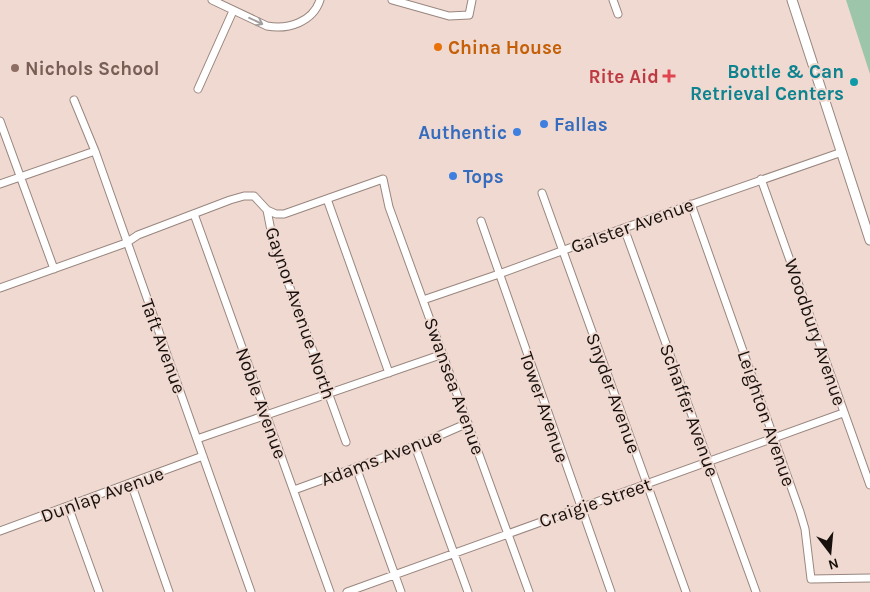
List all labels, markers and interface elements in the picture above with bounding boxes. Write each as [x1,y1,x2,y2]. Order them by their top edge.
one-way arrow [248,17,263,26]
place label: China House [448,37,562,59]
marker: China House [432,41,444,53]
place label: Nichols School [25,58,159,80]
place label: Bottle & Can Retrieval Centers [690,61,844,105]
marker: Nichols School [9,62,21,74]
place label: Rite Aid [588,66,659,88]
marker: Rite Aid [663,70,675,82]
marker: Bottle & Can Retrieval Centers [848,76,860,88]
place label: Fallas [554,114,608,136]
marker: Fallas [538,118,550,130]
place label: Authentic [418,122,507,144]
marker: Authentic [511,126,523,138]
place label: Tops [463,166,504,188]
marker: Tops [447,170,459,182]
street label: Galster Avenue [568,194,697,258]
street label: Gaynor Avenue North [260,224,340,402]
street label: Woodbury Avenue [780,256,851,409]
street label: Taft Avenue [136,296,190,397]
street label: Swansea Avenue [419,315,489,458]
street label: Snyder Avenue [581,330,645,457]
street label: Schaffer Avenue [655,341,723,480]
street label: Noble Avenue [231,345,291,462]
street label: Leighton Avenue [732,347,800,489]
street label: Tower Avenue [515,349,573,466]
street label: Adams Avenue [318,425,445,491]
street label: Dunlap Avenue [38,462,167,527]
street label: Craigie Street [536,473,654,532]
north arrow [805,527,855,577]
text: N [826,554,841,574]

